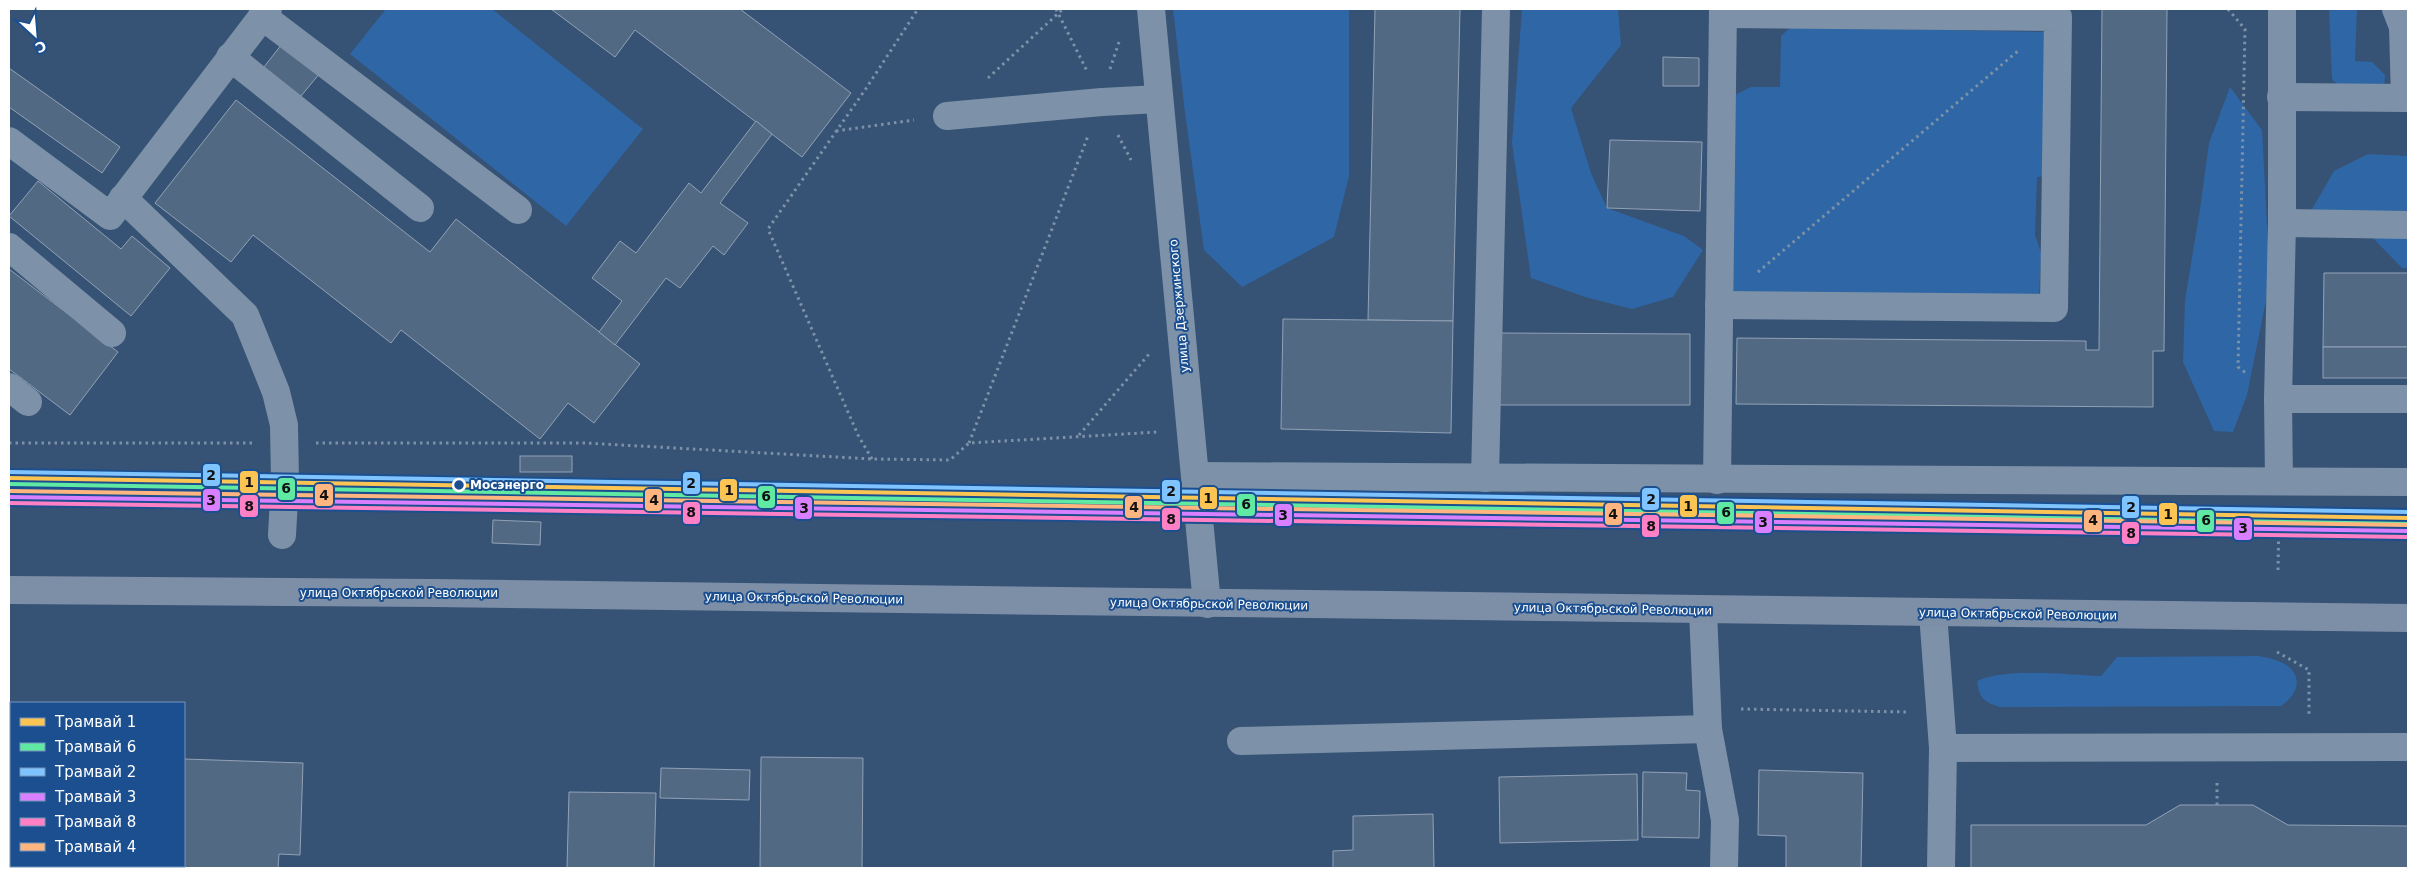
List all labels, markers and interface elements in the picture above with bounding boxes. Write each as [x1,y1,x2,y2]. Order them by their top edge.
north arrow [10,10,60,60]
text: С [33,37,49,56]
street label: улица Дзержинского [1166,239,1192,373]
line badge: 2 [202,463,221,487]
text: 2 [206,467,216,483]
line badge: 1 [239,470,259,494]
line badge: 2 [682,471,701,495]
text: 1 [244,474,254,490]
text: 2 [686,475,696,491]
line badge: 6 [277,477,296,501]
marker: Мосэнерго [452,478,466,492]
place label: Мосэнерго [470,478,544,492]
line badge: 1 [719,478,738,502]
line badge: 2 [1161,479,1181,503]
text: 6 [281,480,291,496]
text: 1 [724,482,734,498]
line badge: 4 [314,483,334,507]
text: 2 [1166,483,1176,499]
line badge: 6 [757,485,776,509]
line badge: 1 [1199,486,1218,510]
text: 4 [319,487,329,503]
line badge: 2 [1641,487,1660,511]
line badge: 3 [202,488,221,512]
line badge: 4 [644,488,663,512]
text: 6 [761,488,771,504]
text: 1 [1203,490,1213,506]
text: 2 [1646,491,1656,507]
text: 3 [206,492,216,508]
text: 4 [649,492,659,508]
line badge: 6 [1236,493,1256,517]
line badge: 8 [239,494,259,518]
line badge: 1 [1679,494,1698,518]
line badge: 4 [1124,495,1143,519]
line badge: 2 [2121,495,2140,519]
line badge: 3 [794,496,813,520]
text: 6 [1241,496,1251,512]
text: 8 [244,498,254,514]
text: 1 [1683,498,1693,514]
text: 4 [1129,499,1139,515]
text: 2 [2126,499,2136,515]
text: 3 [799,500,809,516]
line badge: 8 [682,501,701,525]
line badge: 6 [1716,501,1735,525]
line badge: 4 [1604,502,1623,526]
line badge: 1 [2158,502,2178,526]
line badge: 3 [1274,503,1293,527]
text: 8 [686,504,696,520]
text: 6 [1721,504,1731,520]
text: 4 [1608,506,1618,522]
text: 1 [2163,506,2173,522]
line badge: 8 [1161,507,1181,531]
text: 3 [1278,507,1288,523]
line badge: 4 [2083,509,2103,533]
line badge: 6 [2196,509,2215,533]
line badge: 3 [1754,510,1773,534]
text: 8 [1166,511,1176,527]
text: 4 [2088,512,2098,528]
text: 6 [2201,512,2211,528]
line badge: 8 [1641,514,1660,538]
text: 3 [1758,514,1768,530]
line badge: 3 [2233,517,2253,541]
text: 8 [1646,518,1656,534]
text: 3 [2238,520,2248,536]
line badge: 8 [2121,521,2140,545]
text: 8 [2126,525,2136,541]
street label: улица Октябрьской Революции [300,586,498,600]
street label: улица Октябрьской Революции [705,589,903,607]
street label: улица Октябрьской Революции [1110,595,1308,613]
street label: улица Октябрьской Революции [1514,600,1712,618]
street label: улица Октябрьской Революции [1919,605,2117,623]
legend [10,702,185,867]
text: Трамвай 1 [54,713,136,731]
text: Трамвай 6 [54,738,136,756]
text: Трамвай 2 [54,763,136,781]
text: Трамвай 3 [54,788,136,806]
text: Трамвай 8 [54,813,136,831]
text: Трамвай 4 [54,838,136,856]

